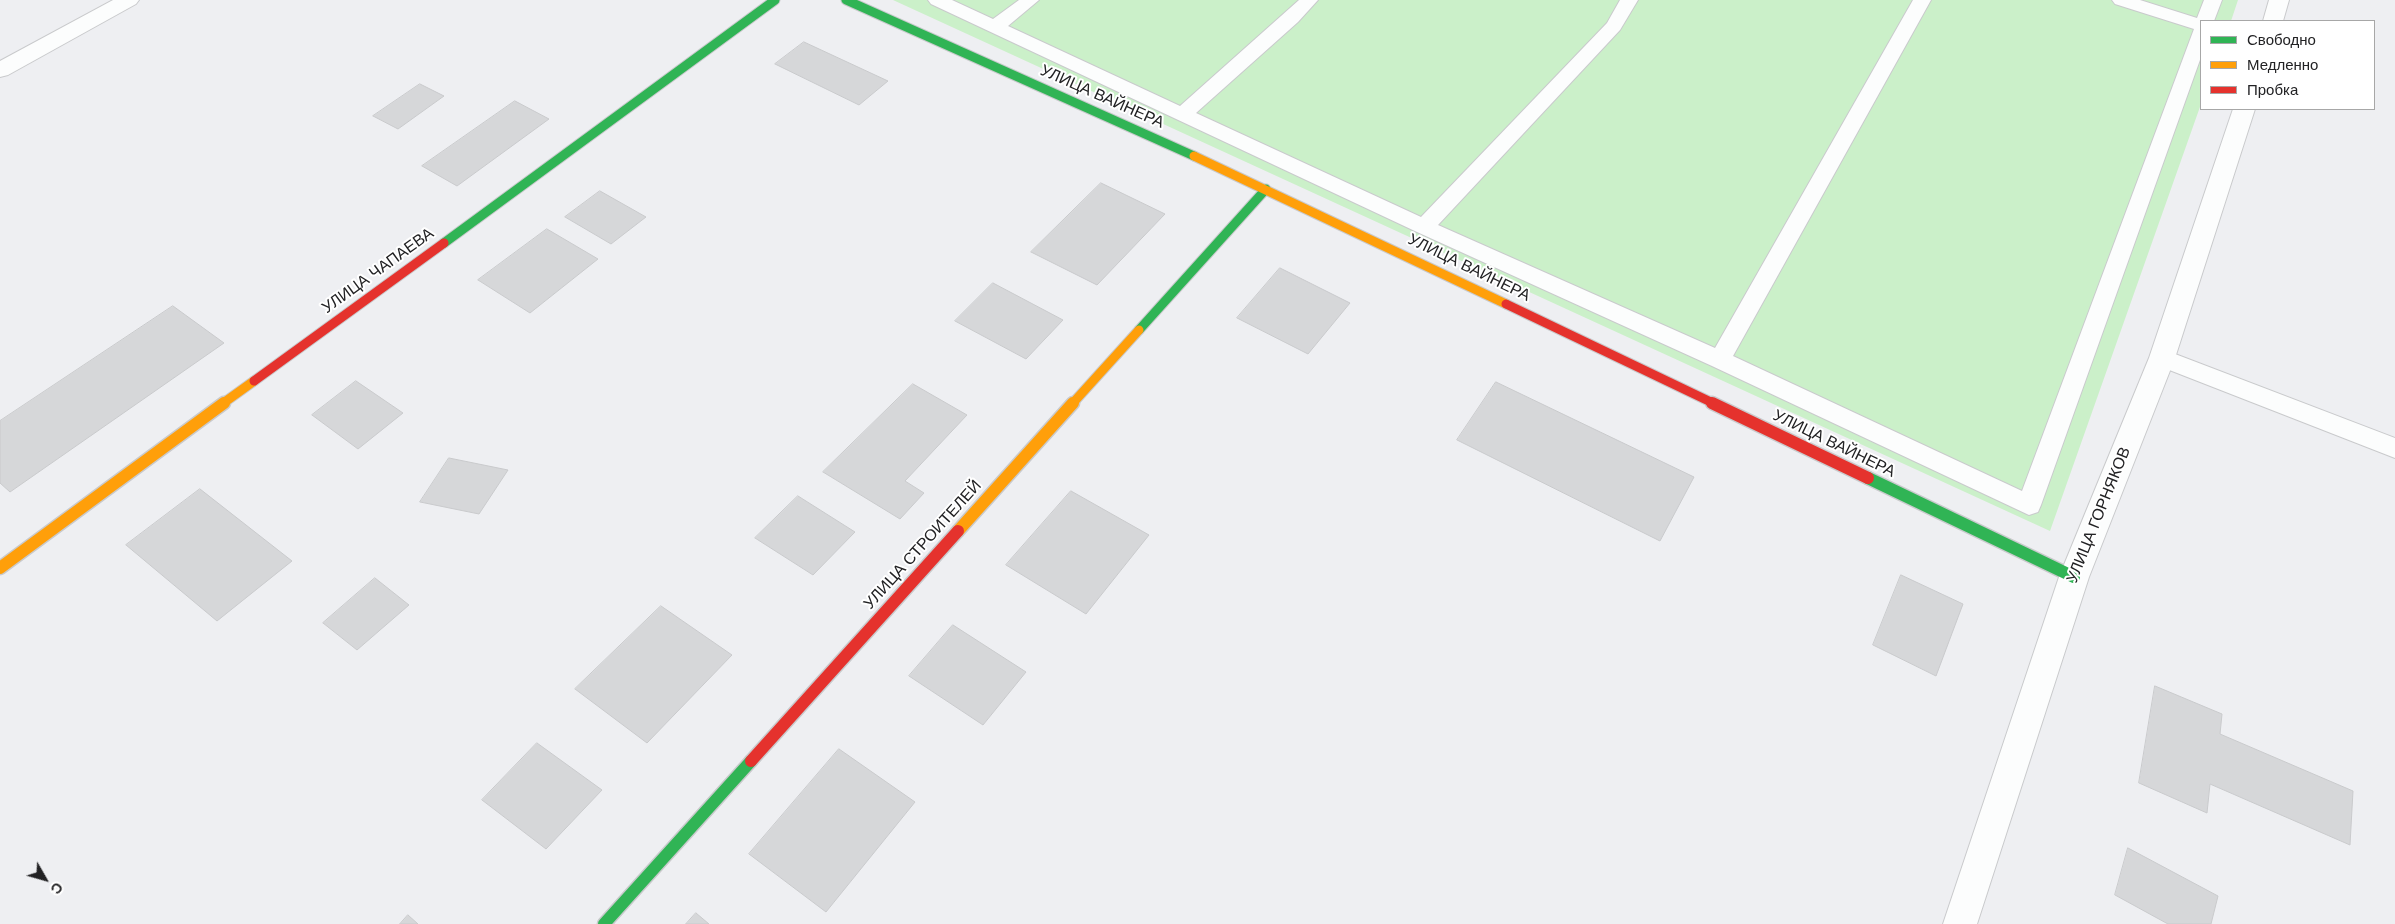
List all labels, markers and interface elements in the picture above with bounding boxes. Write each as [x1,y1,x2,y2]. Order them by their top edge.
legend [2200,20,2375,110]
text: Свободно [2247,31,2316,48]
text: Медленно [2247,56,2318,73]
street label: УЛИЦА ВАЙНЕРА [1037,61,1167,133]
text: Пробка [2247,81,2298,98]
street label: УЛИЦА ЧАПАЕВА [318,224,438,318]
street label: УЛИЦА ВАЙНЕРА [1405,230,1533,306]
street label: УЛИЦА ВАЙНЕРА [1770,406,1898,482]
street label: УЛИЦА ГОРНЯКОВ [2063,444,2135,586]
street label: УЛИЦА СТРОИТЕЛЕЙ [860,477,986,613]
north arrow [20,854,70,904]
text: С [47,879,66,897]

